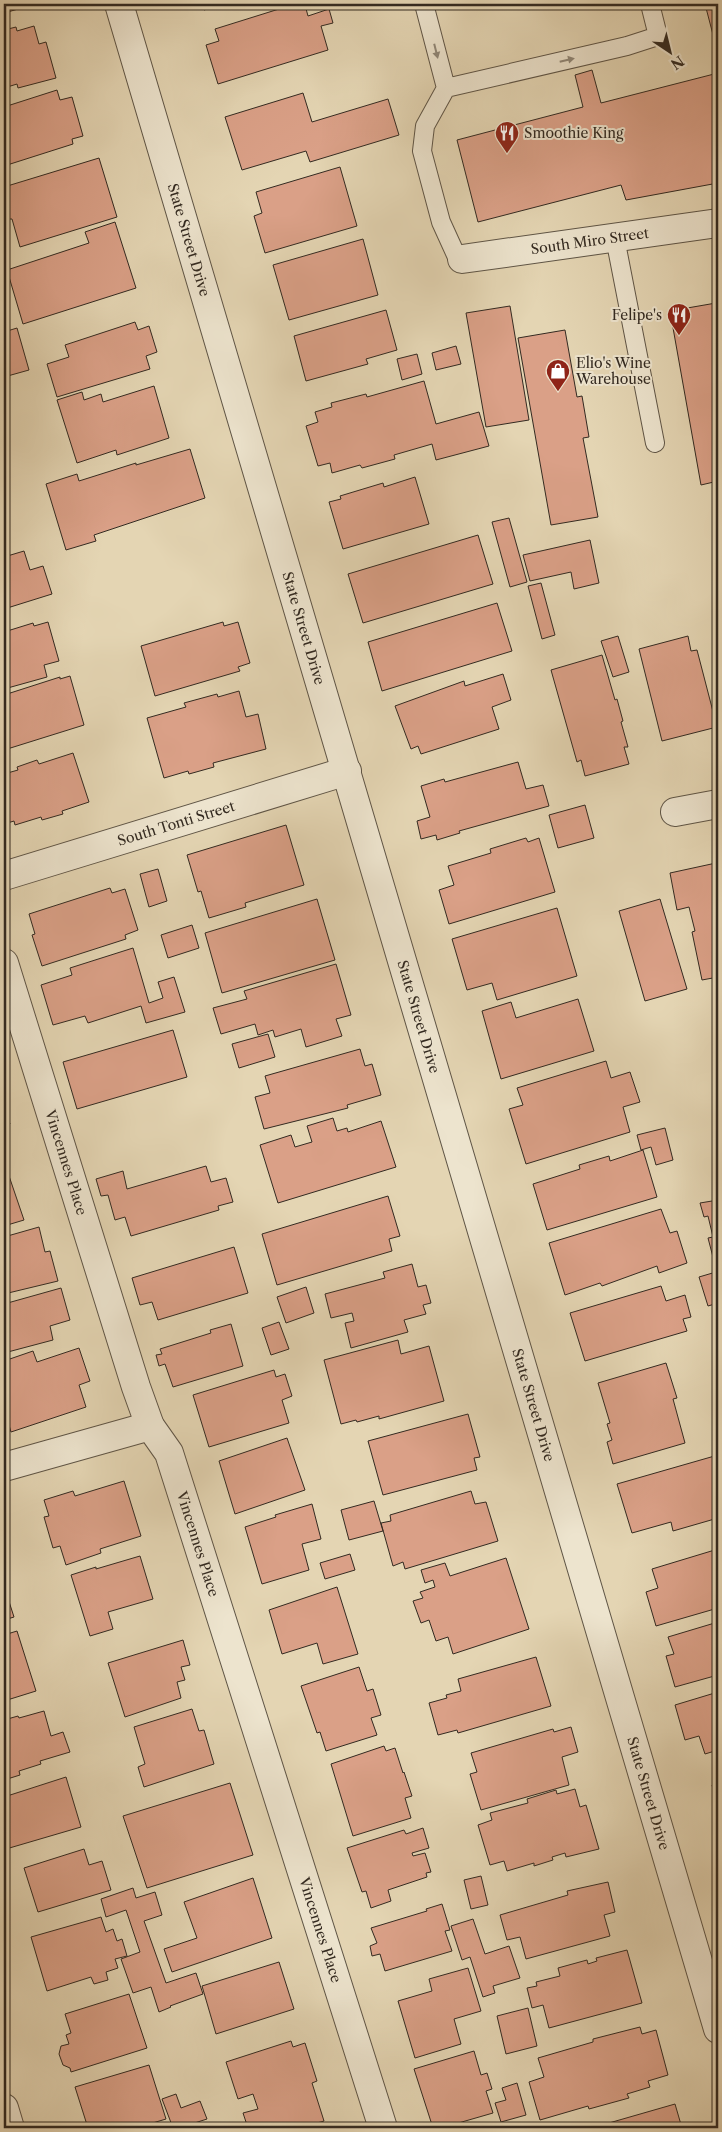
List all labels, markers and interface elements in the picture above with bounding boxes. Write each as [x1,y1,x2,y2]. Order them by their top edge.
north arrow [644,28,694,78]
one-way arrow [432,44,440,59]
text: N [667,52,688,74]
one-way arrow [560,56,575,64]
restaurant icon: Smoothie King [494,120,520,154]
place label: Smoothie King [524,124,624,142]
street label: State Street Drive [164,181,214,299]
street label: South Miro Street [529,224,650,258]
restaurant icon: Felipe's [666,302,692,336]
place label: Felipe's [612,306,662,324]
place label: Elio's Wine Warehouse [575,354,651,388]
shop icon: Elio's Wine Warehouse [545,358,571,392]
street label: State Street Drive [278,570,329,687]
street label: South Tonti Street [115,797,237,850]
street label: State Street Drive [393,958,444,1075]
street label: Vincennes Place [41,1107,91,1218]
street label: State Street Drive [508,1346,559,1464]
street label: Vincennes Place [172,1488,223,1599]
street label: State Street Drive [623,1735,674,1852]
street label: Vincennes Place [295,1874,345,1985]

